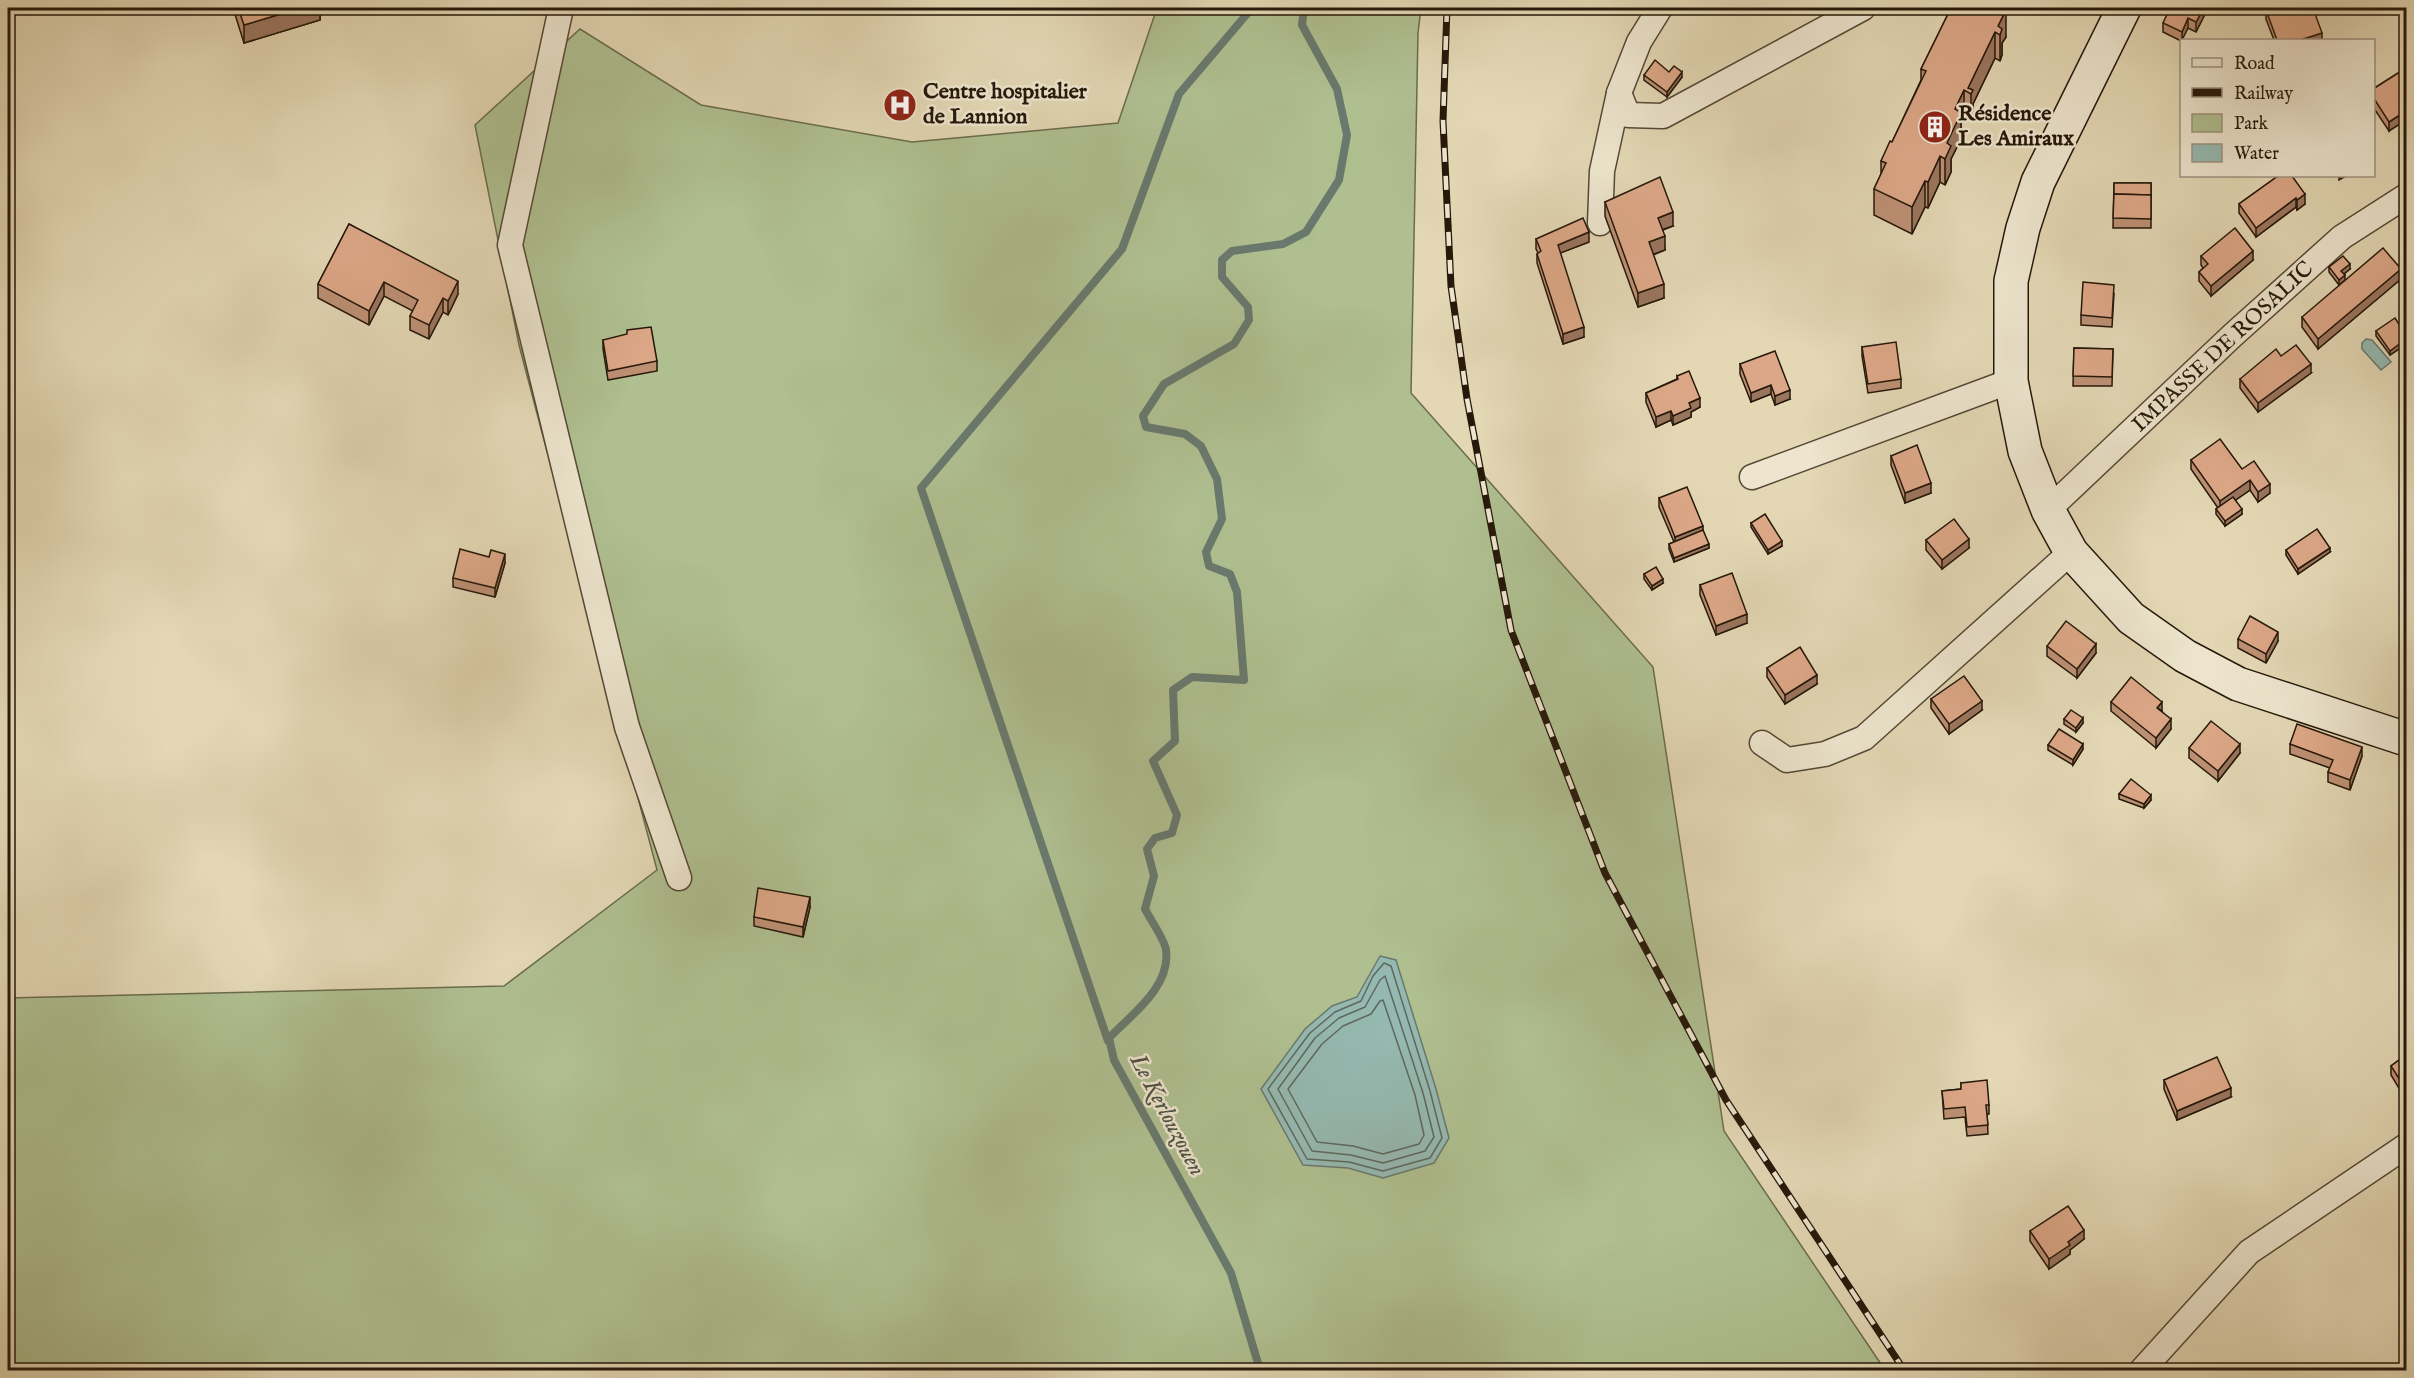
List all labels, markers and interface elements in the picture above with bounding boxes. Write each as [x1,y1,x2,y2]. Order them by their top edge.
legend [2180,39,2375,177]
text: Road [2234,53,2275,76]
place label: Centre hospitalier de Lannion [923,78,1088,131]
text: Railway [2234,83,2293,106]
hospital icon: Centre hospitalier de Lannion [882,87,918,123]
place label: Résidence Les Amiraux [1958,100,2074,153]
building icon: Résidence Les Amiraux [1917,109,1953,145]
text: Park [2234,113,2269,136]
text: Water [2234,143,2279,166]
street label: IMPASSE DE ROSALIC [2126,255,2320,439]
water label: Le Kerlouzouen [1121,1048,1212,1181]

